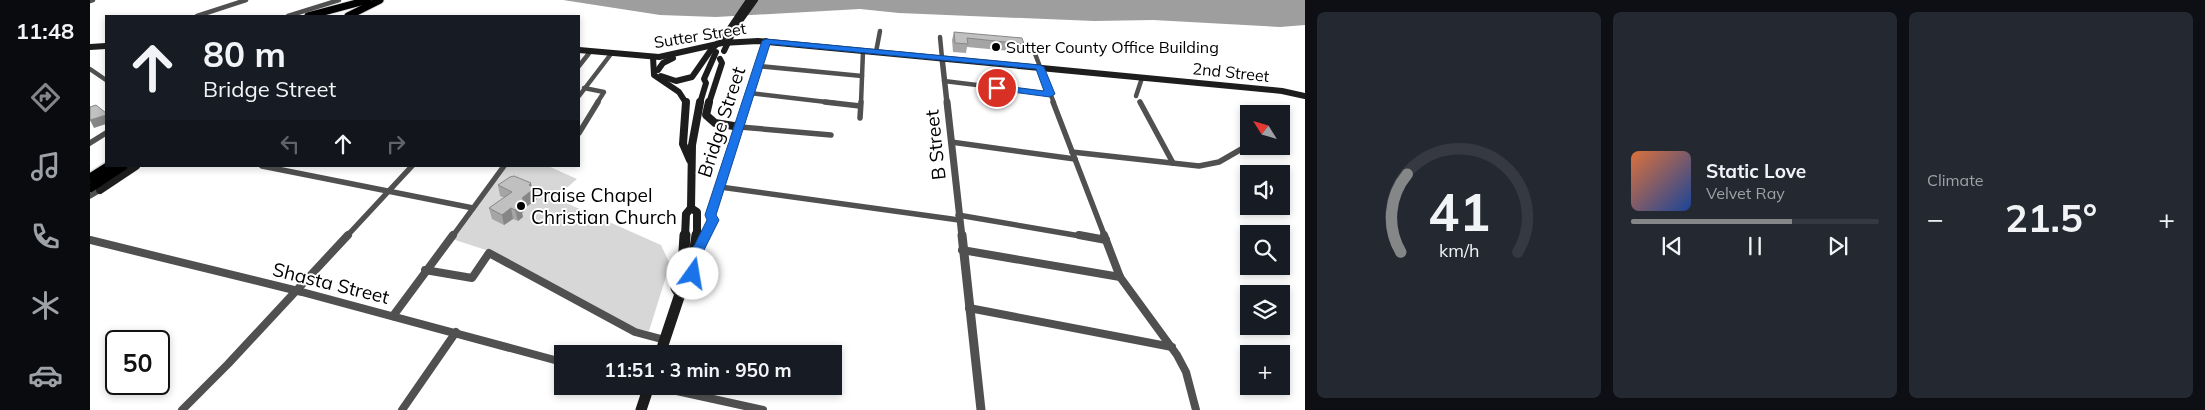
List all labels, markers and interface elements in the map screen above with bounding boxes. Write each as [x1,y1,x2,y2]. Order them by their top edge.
text: 11:48 [16,17,74,45]
street label: Sutter Street [652,18,748,52]
text: 80 m [203,32,286,76]
icon: ahead [120,35,185,100]
place label: Sutter County Office Building [1006,37,1219,57]
marker: Sutter County Office Building [990,41,1002,53]
street label: 2nd Street [1192,58,1271,86]
street label: Bridge Street [692,63,750,180]
pin [976,67,1018,109]
icon: arrive [983,74,1011,102]
text: Bridge Street [203,75,336,103]
icon: directions [28,80,63,115]
north arrow [1240,105,1290,155]
map controls [1240,105,1290,395]
street label: B Street [919,108,951,181]
icon: left [276,130,304,158]
icon: ahead [329,130,357,158]
icon: right [382,130,410,158]
icon: music [28,149,63,184]
text: Static Love [1706,159,1806,183]
button: sound [1240,165,1290,215]
text: Climate [1927,170,1983,190]
text: 41 [1428,179,1490,244]
place label: Praise Chapel Christian Church [531,183,677,229]
text: Velvet Ray [1706,183,1785,203]
text: 21.5° [2005,194,2097,242]
marker: Praise Chapel Christian Church [515,200,527,212]
text: − [1927,201,1944,236]
text: + [2158,201,2175,236]
icon: phone [28,219,63,254]
button: search [1240,225,1290,275]
icon: previous [1658,232,1686,260]
icon: pause [1741,232,1769,260]
icon: next [1824,232,1852,260]
text: km/h [1439,239,1479,261]
position arrow [666,247,718,299]
street label: Shasta Street [270,257,392,309]
button: layers [1240,285,1290,335]
icon: climate [28,288,63,323]
speed limit sign: 50 [105,330,170,395]
button: + [1240,345,1290,395]
icon: car [28,358,63,393]
text: 11:51 · 3 min · 950 m [604,358,792,382]

